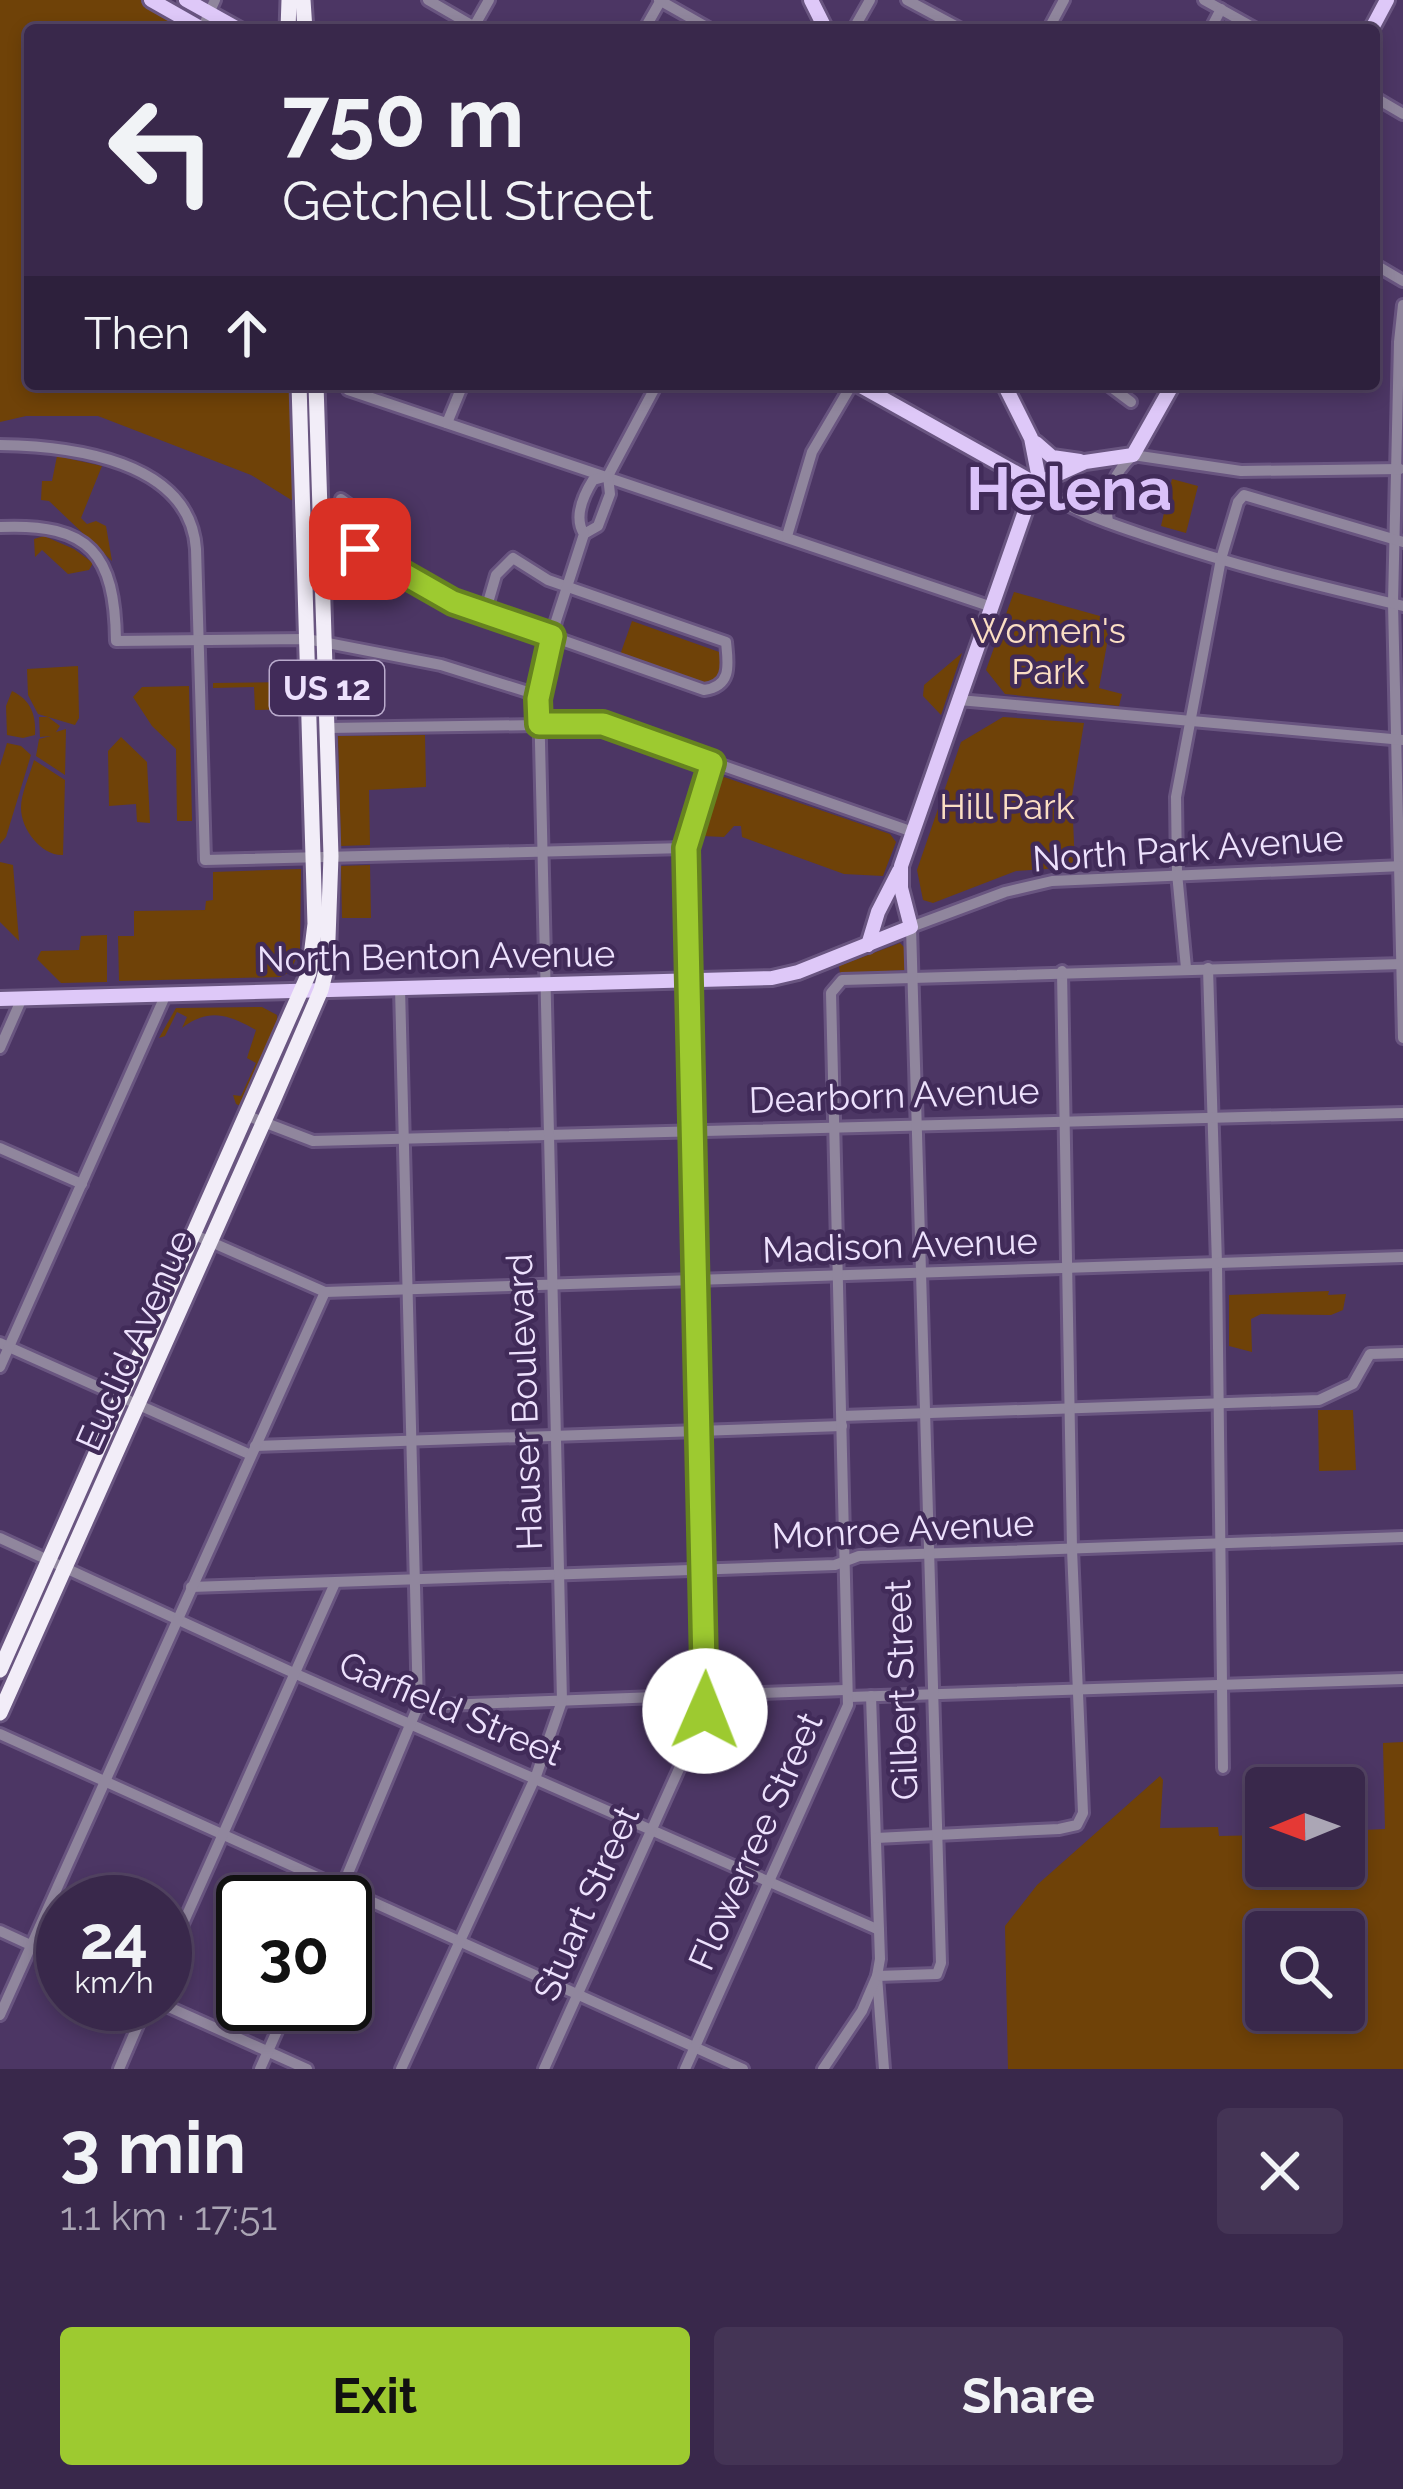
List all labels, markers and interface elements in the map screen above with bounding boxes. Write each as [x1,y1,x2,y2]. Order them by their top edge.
text: 750 m [282,68,524,167]
icon: left [84,72,240,228]
text: Getchell Street [282,169,654,233]
icon: ahead [214,300,280,366]
text: Then [84,307,190,360]
district label: Helena [966,454,1172,524]
pin [309,498,411,600]
icon: arrive [327,516,393,582]
park label: Women's Park [970,609,1126,692]
road number: US 12 [270,661,384,715]
park label: Hill Park [939,785,1075,827]
street label: North Park Avenue [1031,816,1345,880]
street label: North Benton Avenue [257,932,615,980]
street label: Dearborn Avenue [748,1069,1040,1121]
street label: Madison Avenue [762,1219,1038,1271]
street label: Euclid Avenue [67,1223,201,1457]
street label: Hauser Boulevard [498,1253,550,1551]
street label: Monroe Avenue [771,1501,1035,1557]
street label: Gilbert Street [876,1579,926,1801]
street label: Garfield Street [333,1642,569,1774]
position arrow [642,1648,768,1774]
street label: Flowerree Street [679,1706,831,1976]
north arrow [1245,1767,1365,1887]
map controls [1245,1767,1365,2031]
street label: Stuart Street [524,1799,648,2007]
speed limit sign: 30 [216,1875,372,2031]
text: 24 [80,1903,148,1973]
button: search [1245,1911,1365,2031]
text: km/h [74,1965,154,2000]
text: 3 min [60,2105,246,2190]
button: close [1217,2108,1343,2234]
text: 1.1 km · 17:51 [60,2193,277,2239]
button: Exit [60,2327,690,2465]
button: Share [714,2327,1343,2465]

